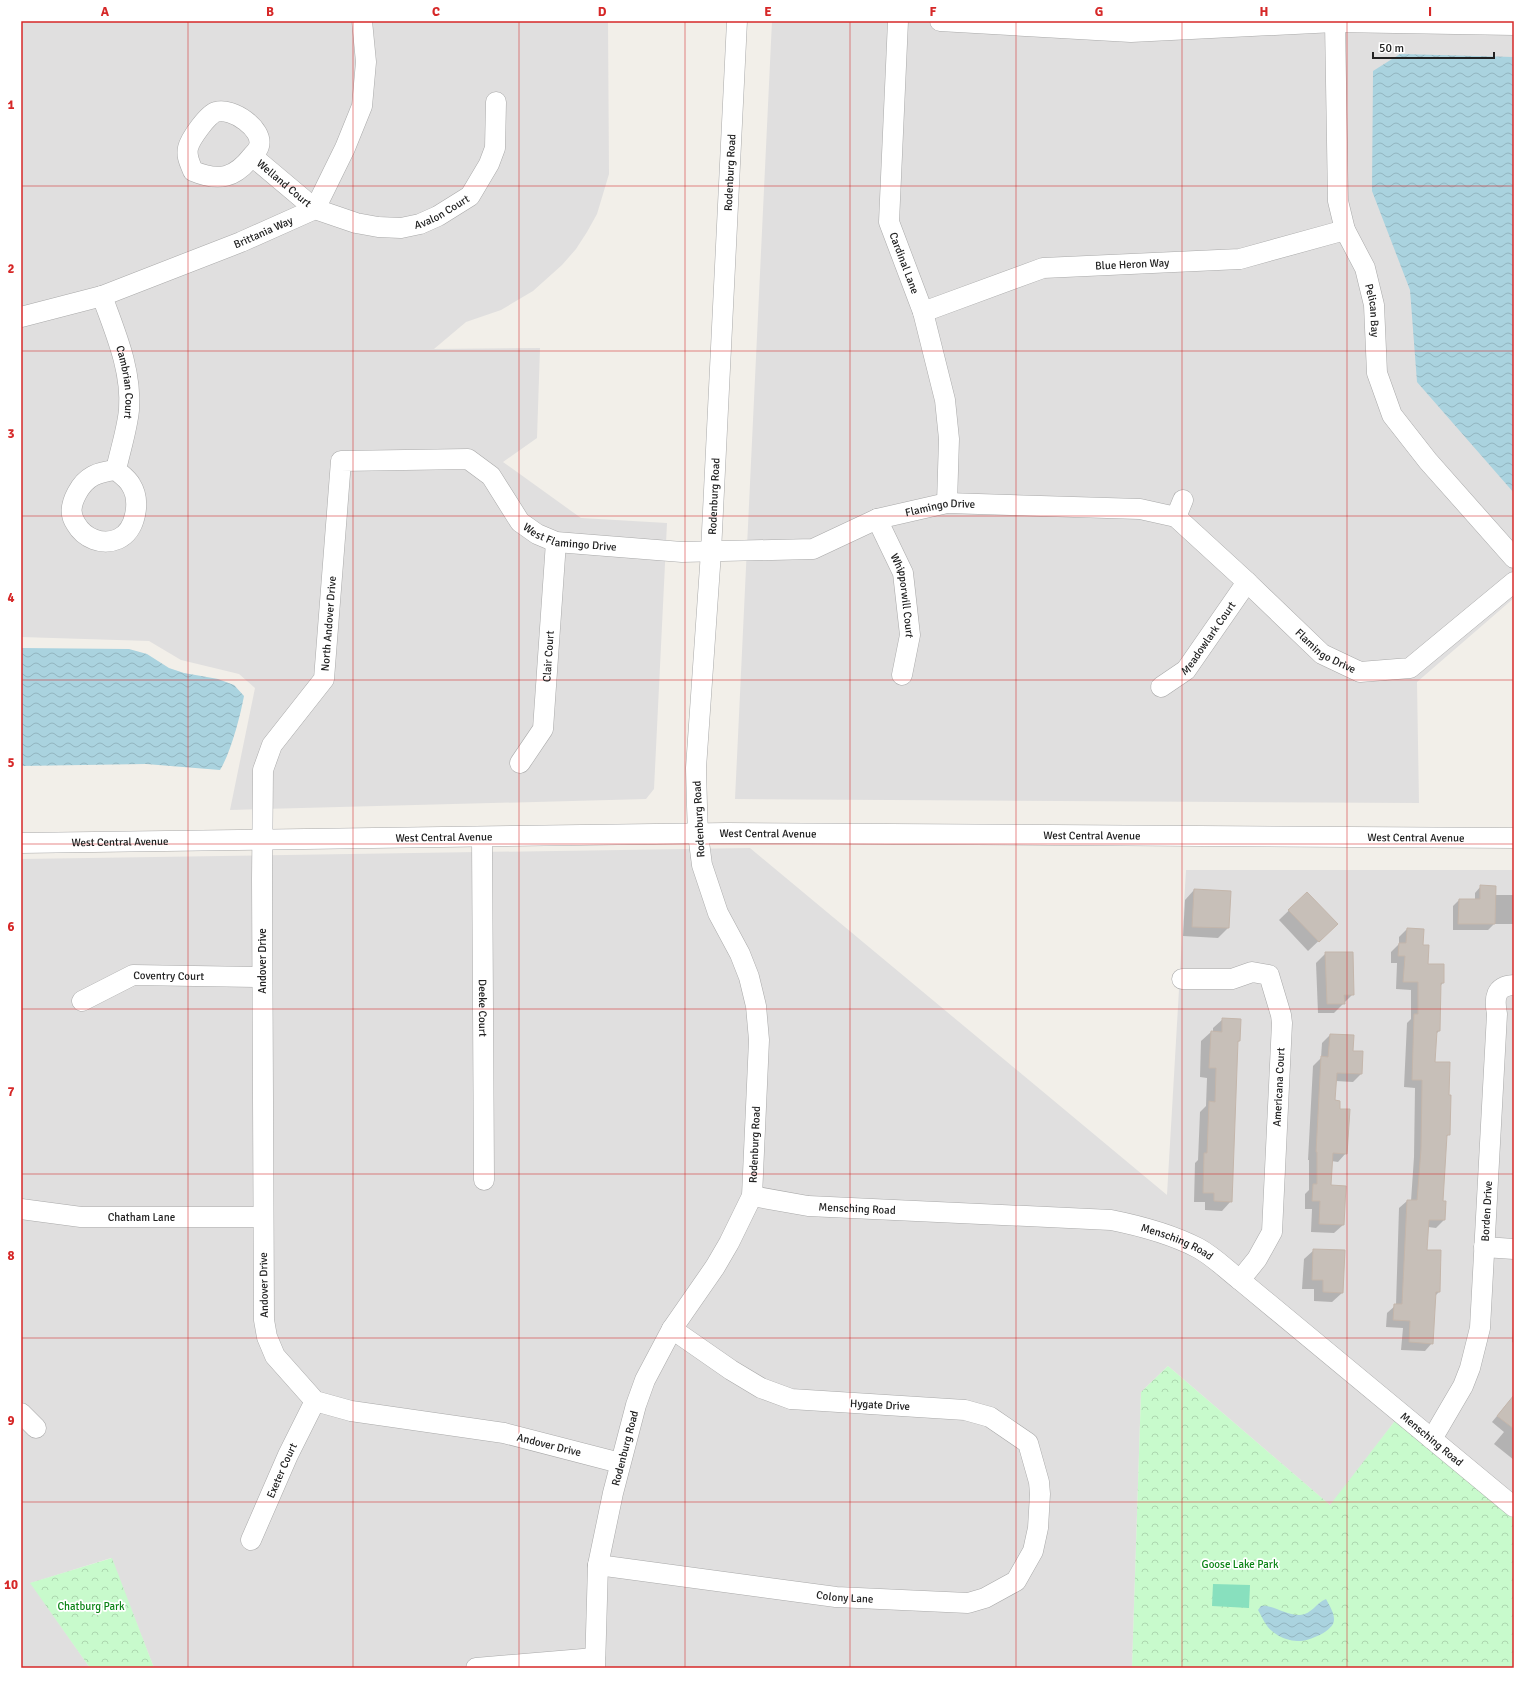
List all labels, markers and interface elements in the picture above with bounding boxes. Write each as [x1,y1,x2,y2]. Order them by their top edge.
text: A [101,4,110,20]
text: B [266,4,274,20]
text: C [432,4,440,20]
text: D [598,4,607,20]
text: E [764,4,772,20]
text: F [930,4,937,20]
text: G [1095,4,1103,20]
text: H [1260,4,1268,20]
text: I [1428,4,1432,20]
scale bar [1373,34,1494,60]
text: 50 m [1379,41,1404,56]
text: 1 [7,97,15,113]
street label: Rodenburg Road [721,134,738,211]
street label: Welland Court [254,157,314,210]
street label: Avalon Court [413,192,472,232]
street label: Brittania Way [232,213,296,251]
street label: Cardinal Lane [887,230,922,296]
street label: Blue Heron Way [1095,256,1170,272]
text: 2 [7,261,15,277]
street label: Pelican Bay [1363,282,1382,338]
street label: Cambrian Court [114,344,136,420]
text: 3 [7,426,15,442]
street label: Rodenburg Road [705,457,722,535]
street label: Flamingo Drive [904,496,975,519]
street label: West Flamingo Drive [521,520,617,553]
street label: Whipporwill Court [888,551,917,639]
street label: North Andover Drive [318,575,339,672]
text: 4 [7,590,15,606]
street label: Meadowlark Court [1179,599,1238,678]
street label: Flamingo Drive [1293,626,1358,676]
street label: Clair Court [540,630,556,682]
text: 5 [7,755,15,771]
street label: Rodenburg Road [690,780,708,858]
street label: West Central Avenue [719,826,817,840]
street label: West Central Avenue [1043,829,1141,842]
street label: West Central Avenue [395,830,493,844]
street label: West Central Avenue [1367,831,1465,844]
street label: West Central Avenue [71,834,169,849]
text: 6 [7,919,15,935]
street label: Andover Drive [256,928,269,994]
street label: Coventry Court [133,969,204,983]
street label: Deeke Court [476,979,490,1037]
street label: Americana Court [1270,1047,1288,1127]
text: 7 [7,1084,15,1100]
street label: Rodenburg Road [746,1105,763,1183]
street label: Borden Drive [1478,1180,1494,1242]
street label: Mensching Road [818,1200,896,1217]
street label: Chatham Lane [108,1211,175,1224]
street label: Mensching Road [1140,1221,1216,1262]
text: 8 [7,1248,15,1264]
street label: Andover Drive [257,1252,271,1318]
street label: Hygate Drive [850,1397,910,1413]
street label: Rodenburg Road [609,1409,641,1487]
street label: Mensching Road [1398,1409,1466,1469]
text: 9 [7,1413,15,1429]
street label: Andover Drive [516,1431,582,1459]
street label: Exeter Court [264,1441,300,1500]
park label: Goose Lake Park [1202,1558,1279,1571]
text: 10 [4,1577,18,1593]
street label: Colony Lane [816,1588,874,1605]
park label: Chatburg Park [57,1600,125,1613]

